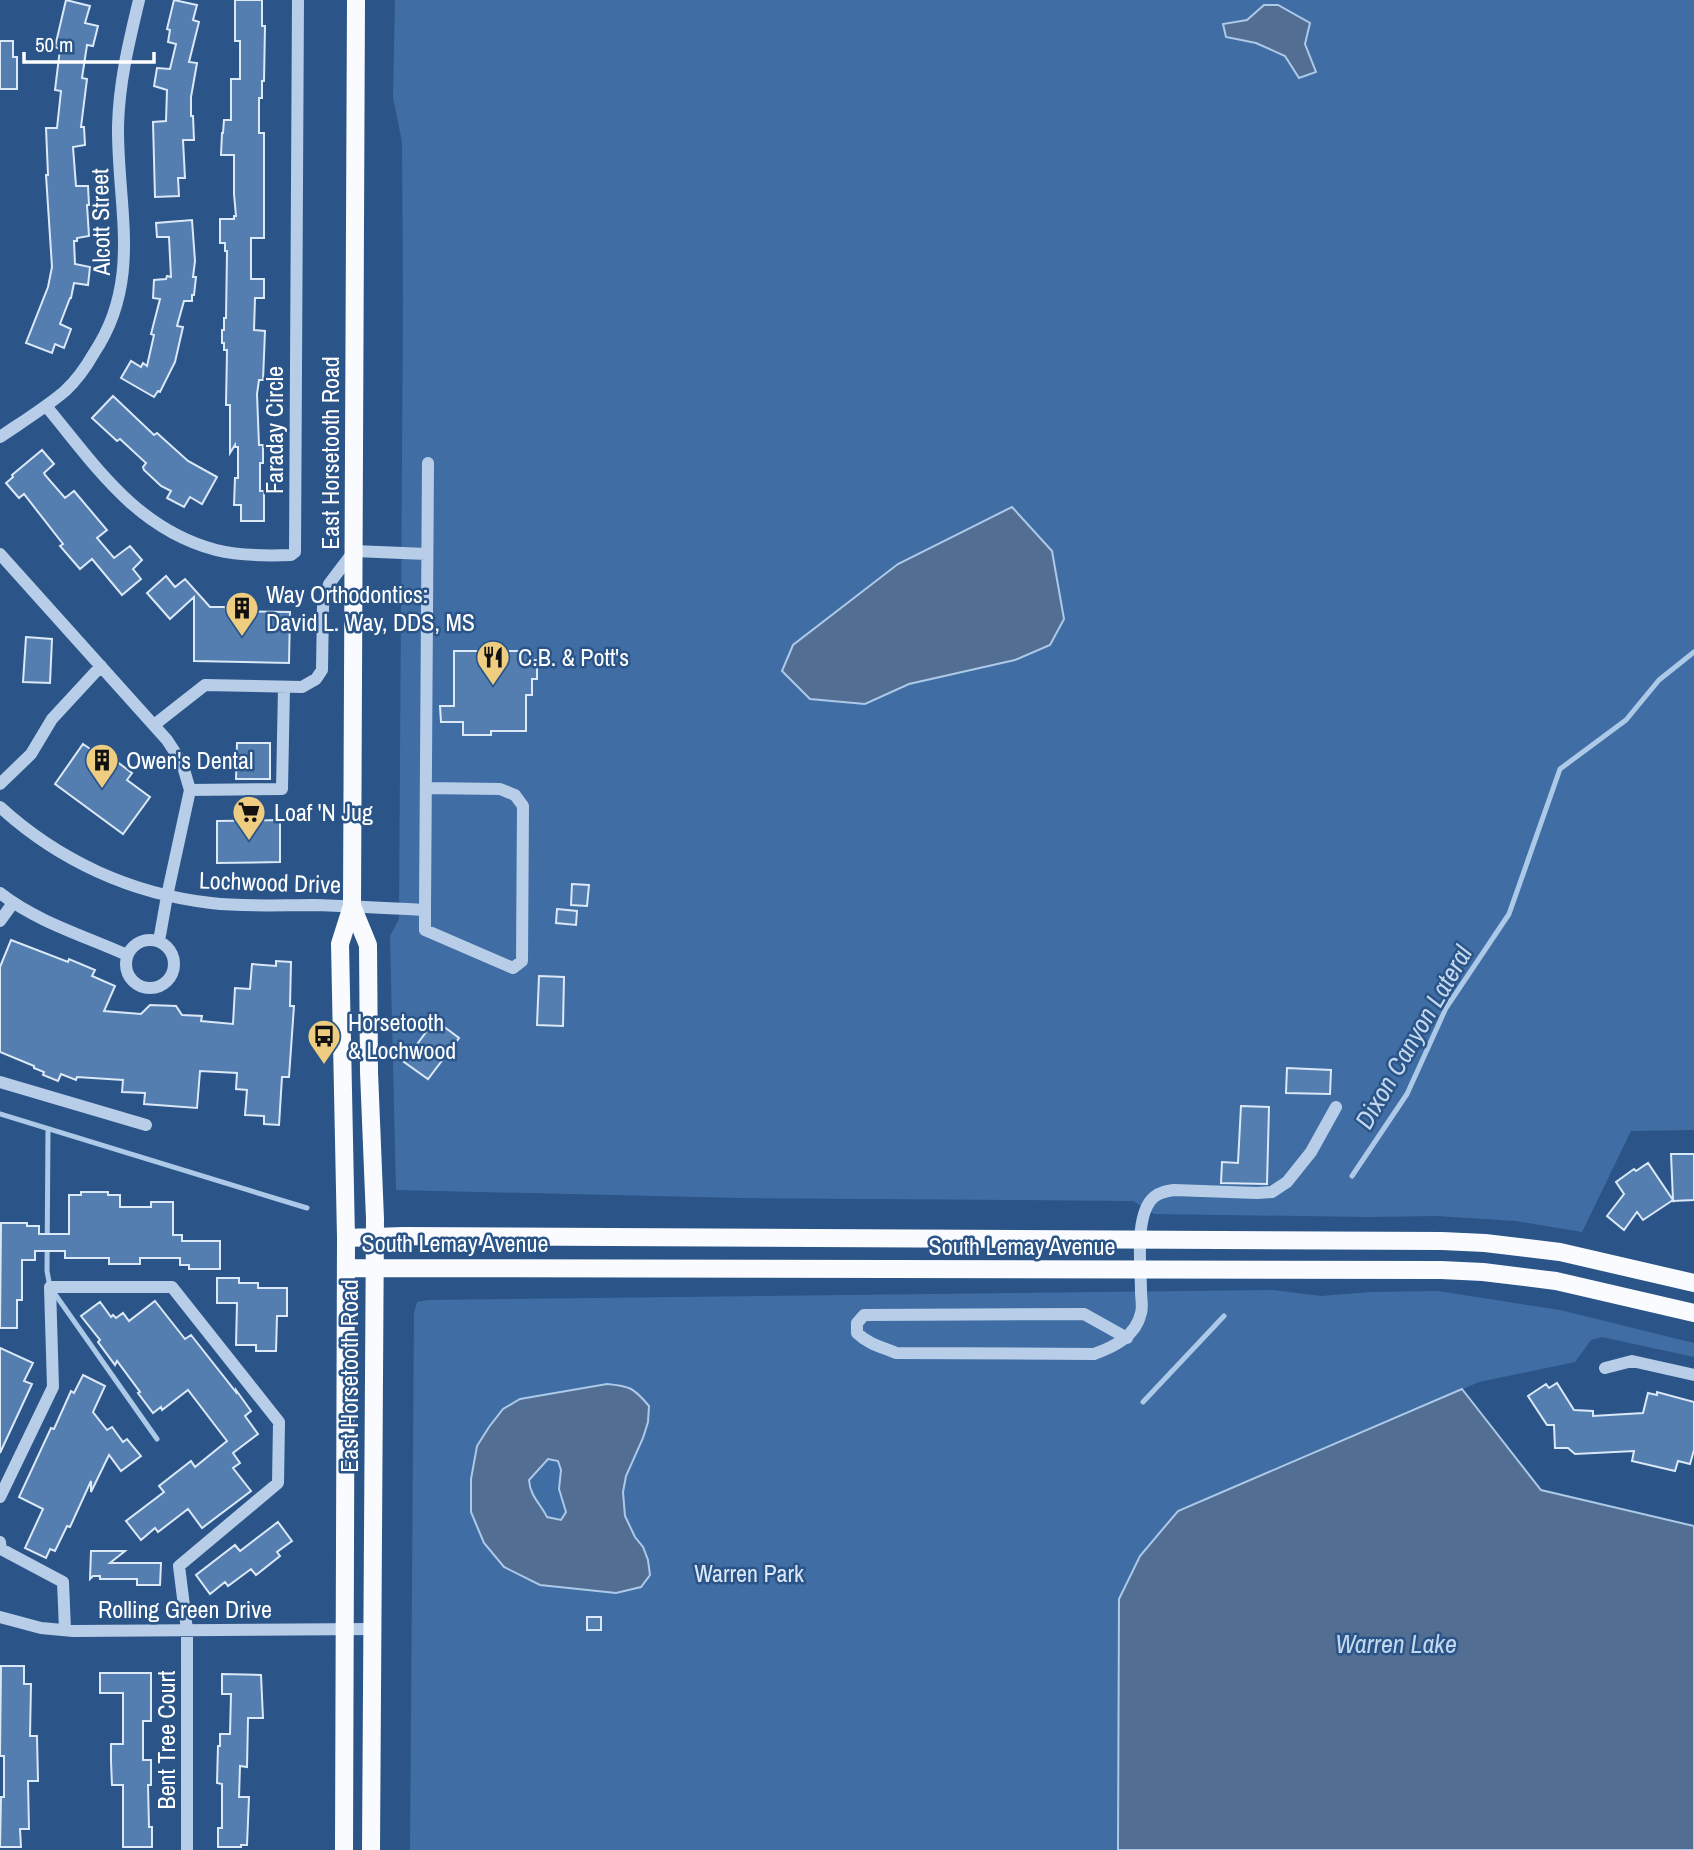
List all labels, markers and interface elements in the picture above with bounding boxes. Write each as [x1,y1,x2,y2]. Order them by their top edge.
scale bar [24,21,154,65]
text: 50 m [35,30,73,59]
street label: Alcott Street [83,168,117,277]
street label: East Horsetooth Road [314,356,346,550]
street label: Faraday Circle [258,366,290,494]
place label: Way Orthodontics: David L. Way, DDS, MS [266,578,475,638]
building icon: Way Orthodontics: David L. Way, DDS, MS [223,589,261,638]
restaurant icon: C.B. & Pott's [474,638,512,687]
place label: C.B. & Pott's [518,641,629,673]
building icon: Owen's Dental [83,741,121,790]
place label: Owen's Dental [126,744,253,776]
supermarket icon: Loaf 'N Jug [230,793,268,842]
place label: Loaf 'N Jug [274,796,373,828]
street label: Lochwood Drive [198,864,342,900]
water label: Dixon Canyon Lateral [1346,938,1480,1135]
place label: Horsetooth & Lochwood [348,1006,456,1066]
bus stop icon: Horsetooth & Lochwood [305,1017,343,1066]
street label: South Lemay Avenue [362,1227,548,1259]
street label: South Lemay Avenue [929,1230,1115,1262]
street label: East Horsetooth Road [333,1279,365,1473]
park label: Warren Park [694,1557,804,1589]
street label: Rolling Green Drive [98,1593,272,1625]
water label: Warren Lake [1335,1626,1457,1661]
street label: Bent Tree Court [150,1670,182,1809]

